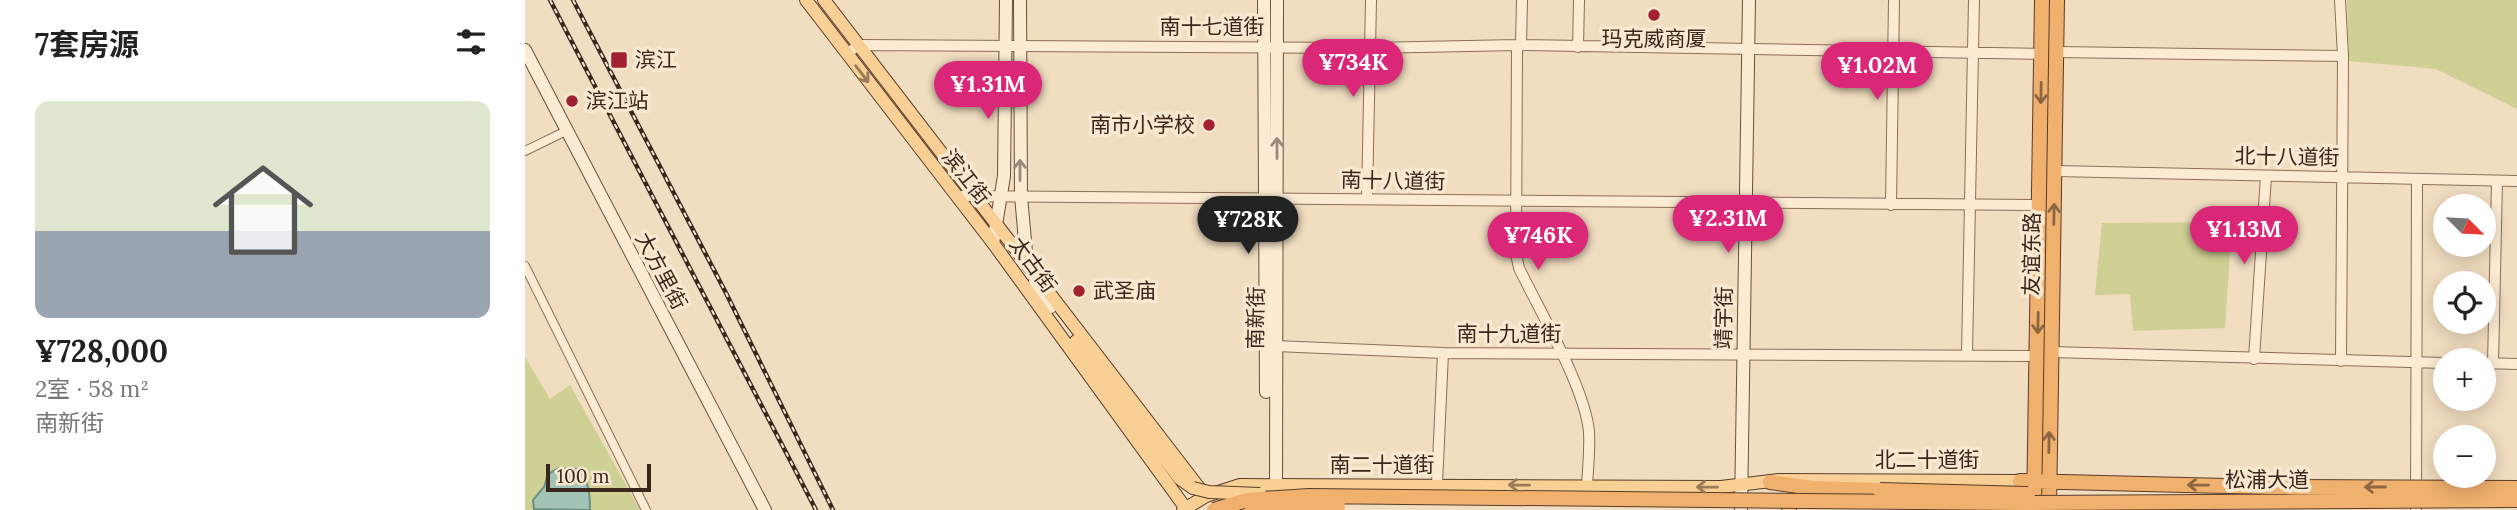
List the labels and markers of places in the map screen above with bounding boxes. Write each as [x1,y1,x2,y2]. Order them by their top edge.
marker: 玛克威商厦 [1646,7,1662,23]
place label: 玛克威商厦 [1602,25,1707,52]
pin: ¥734K [1304,40,1402,99]
pin: ¥1.02M [1820,42,1934,102]
place label: 滨江 [635,46,677,73]
marker: 滨江 [609,50,629,70]
pin: ¥1.31M [931,61,1045,121]
place label: 滨江站 [586,87,649,114]
marker: 滨江站 [564,93,580,109]
place label: 南市小学校 [1090,111,1195,138]
marker: 南市小学校 [1201,117,1217,133]
pin: ¥728K [1199,196,1297,256]
pin: ¥2.31M [1671,196,1785,255]
pin: ¥1.13M [2187,206,2301,266]
pin: ¥746K [1489,212,1587,272]
place label: 武圣庙 [1093,277,1156,304]
marker: 武圣庙 [1071,283,1087,299]

